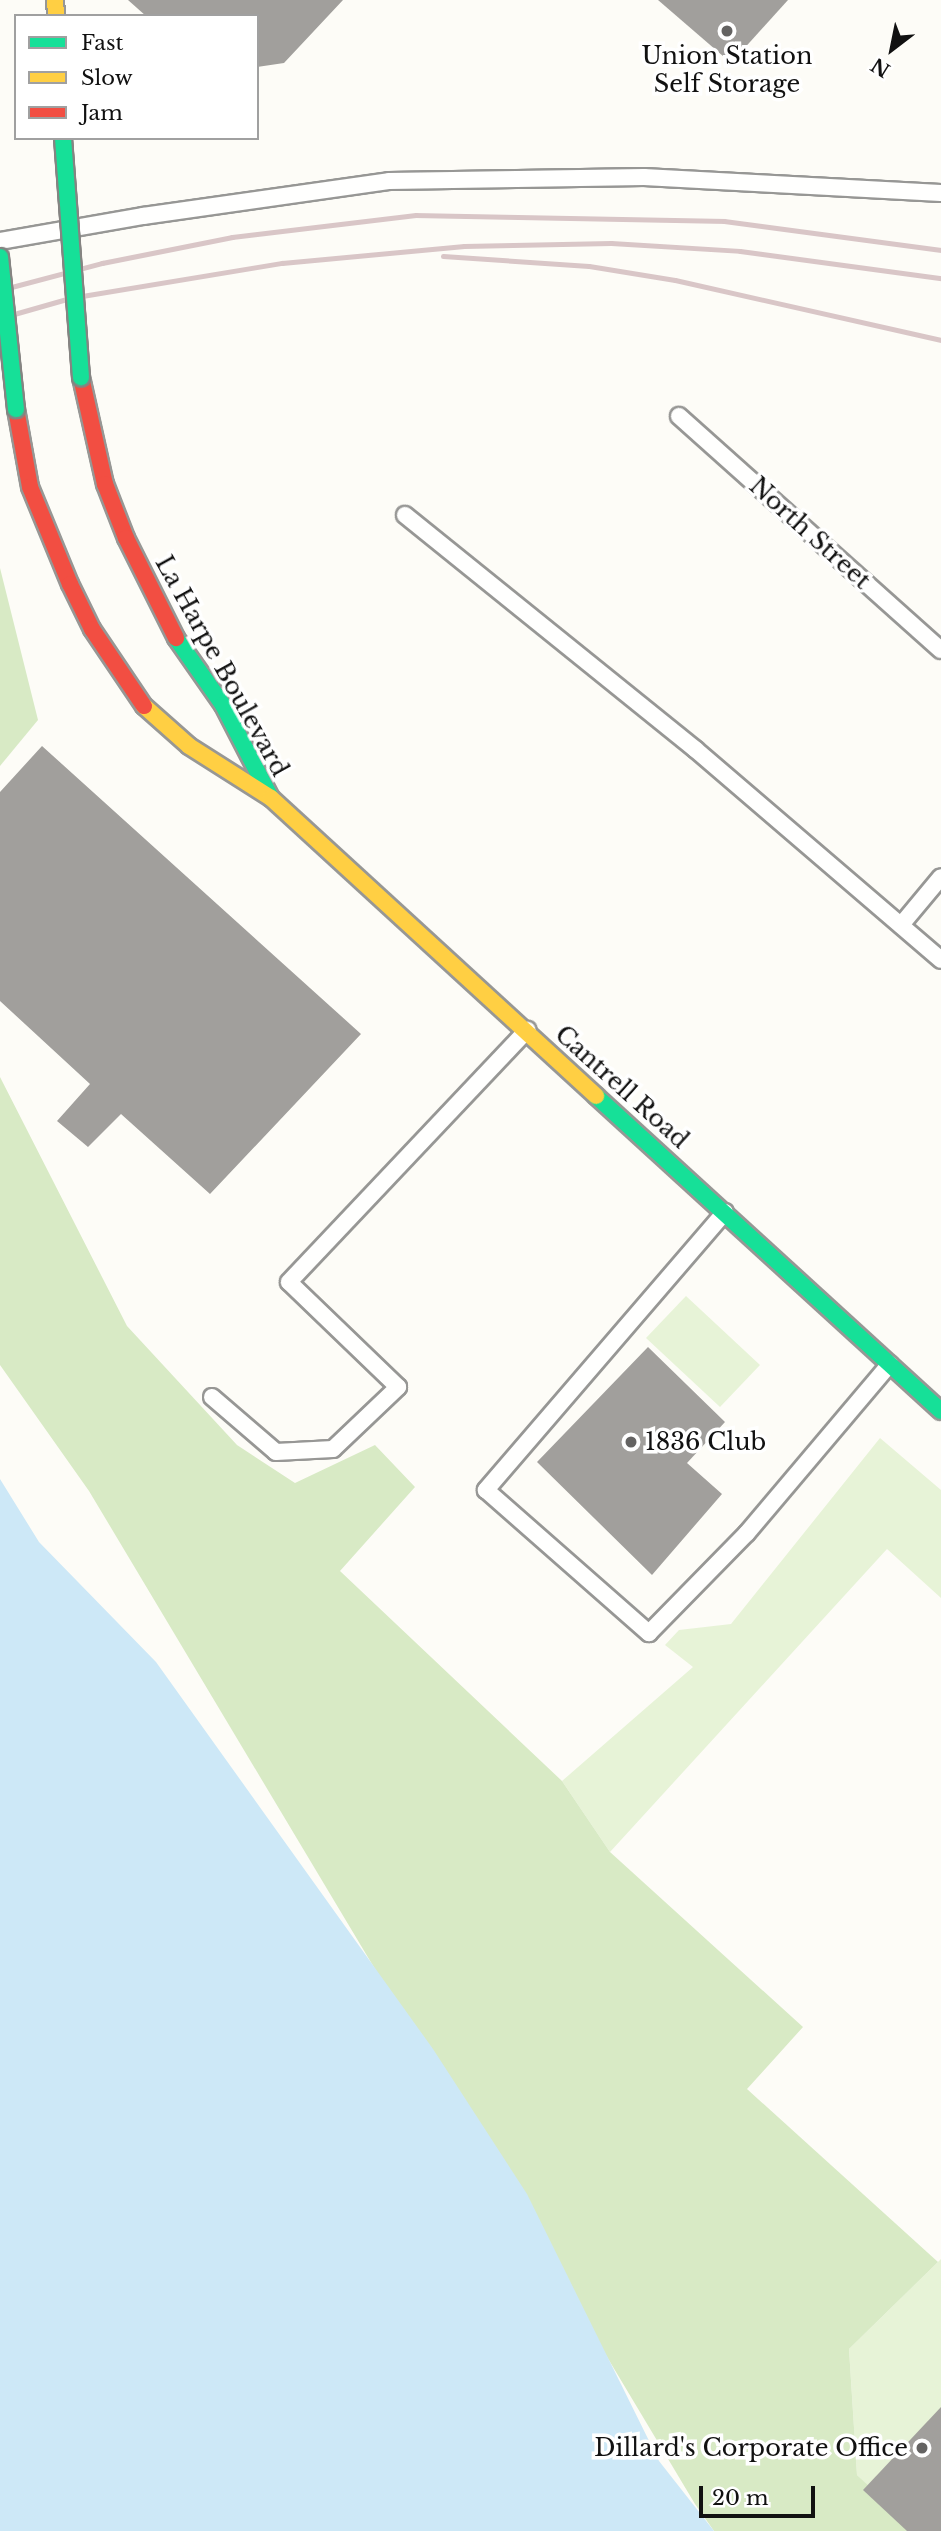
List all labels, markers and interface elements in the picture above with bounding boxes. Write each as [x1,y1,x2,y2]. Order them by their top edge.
legend [14,14,259,140]
north arrow [857,14,927,84]
marker: Union Station Self Storage [719,23,735,39]
text: Fast [81,30,123,56]
place label: Union Station Self Storage [642,42,812,98]
text: N [867,53,894,82]
text: Slow [81,65,133,91]
text: Jam [81,100,123,126]
street label: North Street [744,471,876,595]
street label: La Harpe Boulevard [149,551,295,781]
street label: Cantrell Road [549,1020,695,1154]
place label: 1836 Club [645,1428,766,1456]
marker: 1836 Club [623,1434,639,1450]
place label: Dillard's Corporate Office [594,2434,908,2462]
marker: Dillard's Corporate Office [914,2440,930,2456]
scale bar [703,2472,818,2516]
text: 20 m [712,2485,769,2511]

